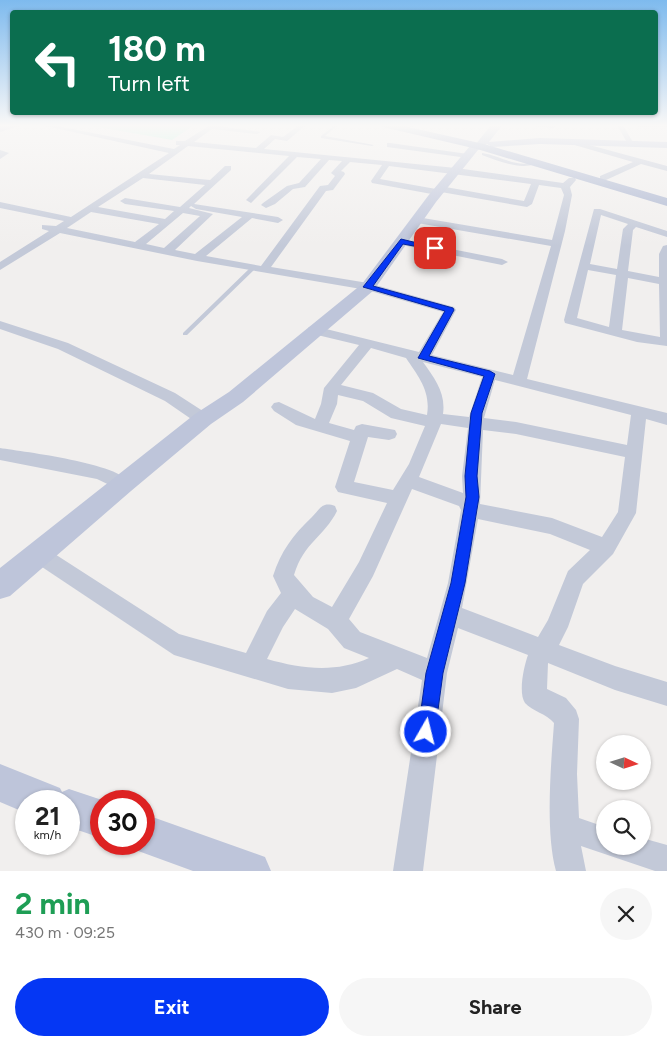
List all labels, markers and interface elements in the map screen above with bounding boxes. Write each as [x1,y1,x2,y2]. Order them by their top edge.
text: 180 m [108,28,206,70]
icon: left [25,30,90,95]
text: Turn left [108,70,190,97]
pin [414,227,456,269]
icon: arrive [421,234,449,262]
position arrow [399,705,451,757]
north arrow [596,735,651,790]
map controls [596,735,651,855]
speed limit sign: 30 [90,790,155,855]
button: search [596,800,651,855]
text: 21 [35,801,60,831]
text: km/h [34,828,61,842]
text: 2 min [15,885,91,922]
button: close [600,888,652,940]
text: 430 m · 09:25 [15,923,115,942]
button: Exit [15,978,329,1036]
button: Share [339,978,652,1036]

